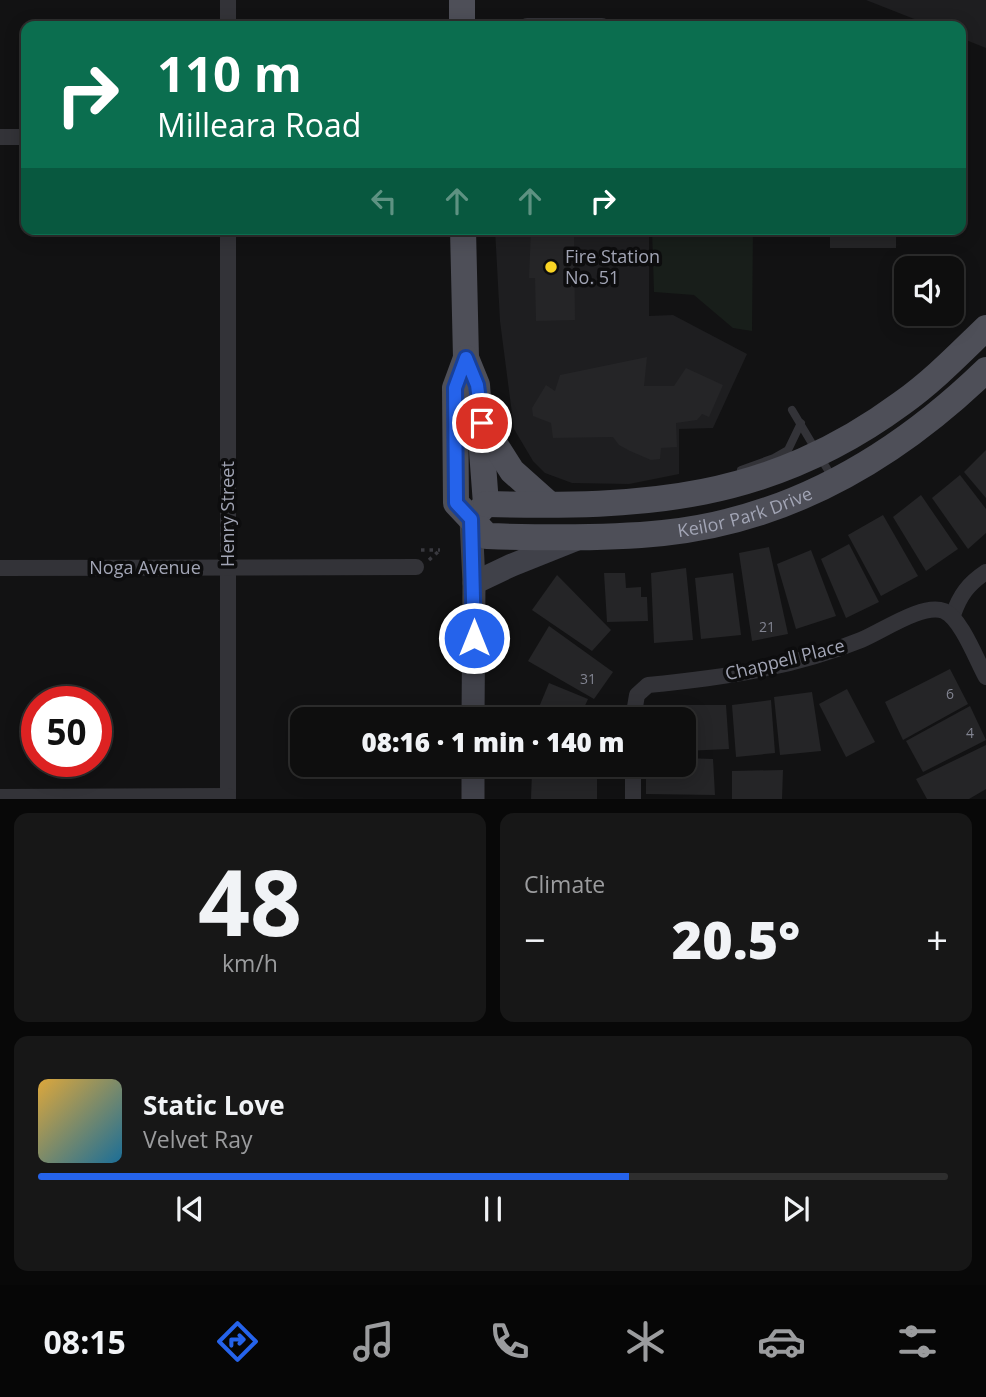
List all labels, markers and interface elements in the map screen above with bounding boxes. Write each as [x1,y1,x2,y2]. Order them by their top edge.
text: 110 m [157,40,302,106]
icon: right [42,49,133,140]
text: Milleara Road [157,103,361,146]
icon: left [365,182,403,220]
icon: ahead [438,182,476,220]
icon: ahead [511,182,549,220]
icon: right [584,182,622,220]
place label: Fire Station No. 51 [565,244,660,289]
map controls [894,256,964,326]
button: sound [894,256,964,326]
marker: Fire Station No. 51 [543,259,559,275]
pin [452,393,512,453]
icon: arrive [463,404,501,442]
street label: Henry Street [215,461,239,567]
street label: Keilor Park Drive [676,481,816,542]
street label: Noga Avenue [89,555,201,579]
position arrow [437,601,511,675]
house number: 21 [759,617,775,636]
street label: Chappell Place [722,633,847,685]
house number: 31 [580,669,596,688]
house number: 6 [946,684,954,703]
speed limit sign: 50 [21,686,112,777]
house number: 4 [966,723,974,742]
text: 08:16 · 1 min · 140 m [362,724,624,760]
text: 48 [198,839,302,963]
text: Climate [524,868,605,900]
text: 20.5° [672,903,800,974]
text: − [524,913,546,965]
text: + [926,913,948,965]
text: km/h [222,947,278,979]
text: Static Love [143,1087,285,1123]
text: Velvet Ray [143,1123,253,1155]
icon: previous [171,1190,209,1228]
icon: pause [474,1190,512,1228]
icon: next [777,1190,815,1228]
icon: directions [213,1317,262,1366]
icon: music [349,1317,398,1366]
icon: phone [485,1317,534,1366]
icon: climate [621,1317,670,1366]
icon: car [757,1317,806,1366]
icon: filters [893,1317,942,1366]
text: 08:15 [44,1320,126,1363]

